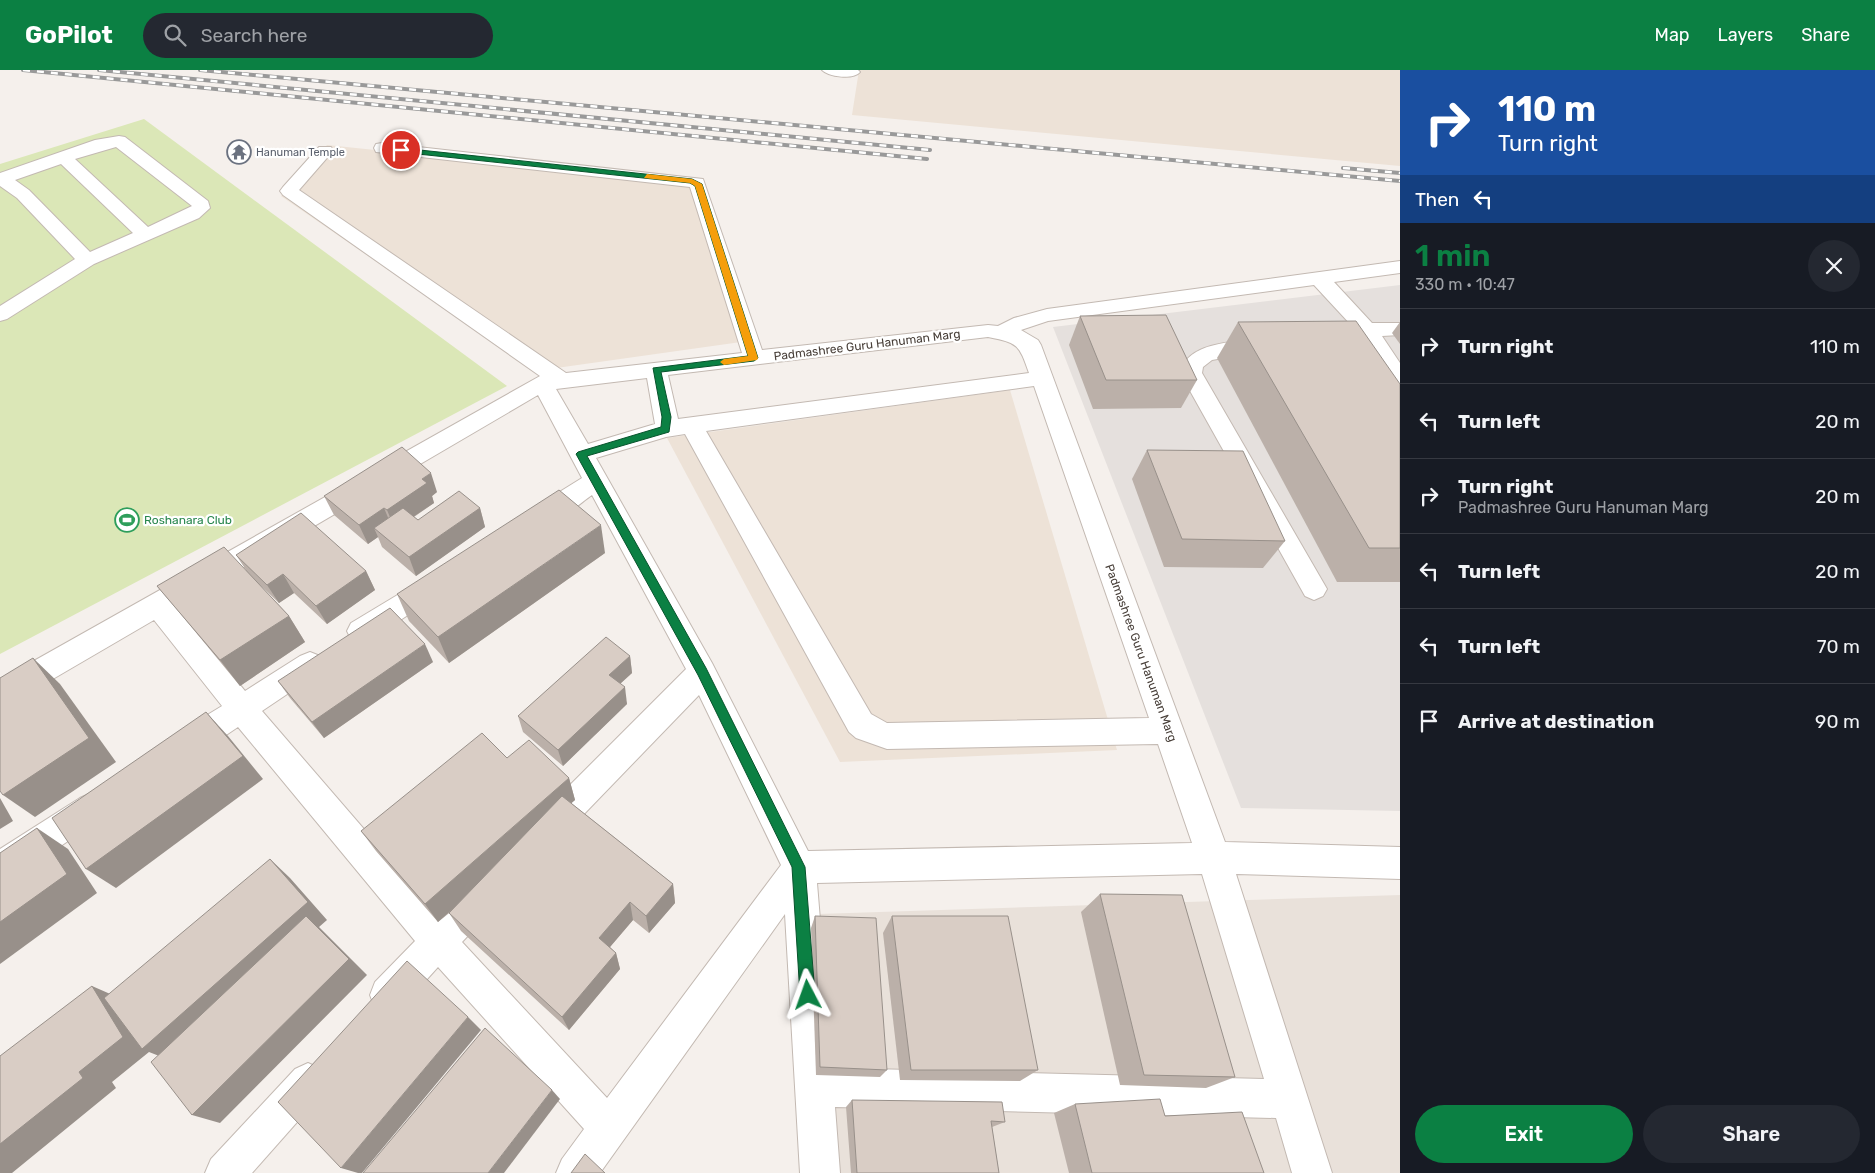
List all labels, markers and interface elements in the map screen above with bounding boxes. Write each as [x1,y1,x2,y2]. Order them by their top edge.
search box [143,13,493,58]
text: GoPilot [25,21,113,49]
icon: search [161,21,189,49]
text: Search here [201,24,307,47]
text: Map [1655,24,1690,46]
text: Layers [1718,24,1773,46]
text: Share [1801,24,1850,46]
text: 110 m [1498,88,1596,130]
icon: right [1415,90,1480,155]
pin [380,129,422,171]
text: Turn right [1498,130,1598,157]
icon: arrive [387,136,415,164]
temple icon: Hanuman Temple [226,139,252,165]
place label: Hanuman Temple [256,146,345,159]
icon: left [1469,185,1497,213]
text: Then [1415,188,1459,211]
text: 1 min [1415,238,1490,274]
button: close [1808,240,1860,292]
text: 330 m · 10:47 [1415,275,1515,294]
street label: Padmashree Guru Hanuman Marg [773,327,961,363]
icon: right [1415,332,1443,360]
text: Turn right [1458,335,1553,358]
text: 110 m [1810,335,1860,358]
icon: left [1415,407,1443,435]
text: Turn left [1458,410,1540,433]
text: 20 m [1815,410,1860,433]
text: Turn right [1458,475,1553,498]
icon: right [1415,482,1443,510]
text: 20 m [1815,485,1860,508]
text: Padmashree Guru Hanuman Marg [1458,498,1709,517]
sports icon: Roshanara Club [114,507,140,533]
place label: Roshanara Club [144,513,232,527]
icon: left [1415,557,1443,585]
text: Turn left [1458,560,1540,583]
text: 20 m [1815,560,1860,583]
street label: Padmashree Guru Hanuman Marg [1102,562,1180,744]
icon: left [1415,632,1443,660]
text: Turn left [1458,635,1540,658]
text: 70 m [1817,635,1860,658]
icon: arrive [1415,707,1443,735]
text: Arrive at destination [1458,710,1654,733]
text: 90 m [1815,710,1860,733]
position arrow [781,968,833,1020]
button: Exit [1415,1105,1633,1163]
button: Share [1643,1105,1860,1163]

